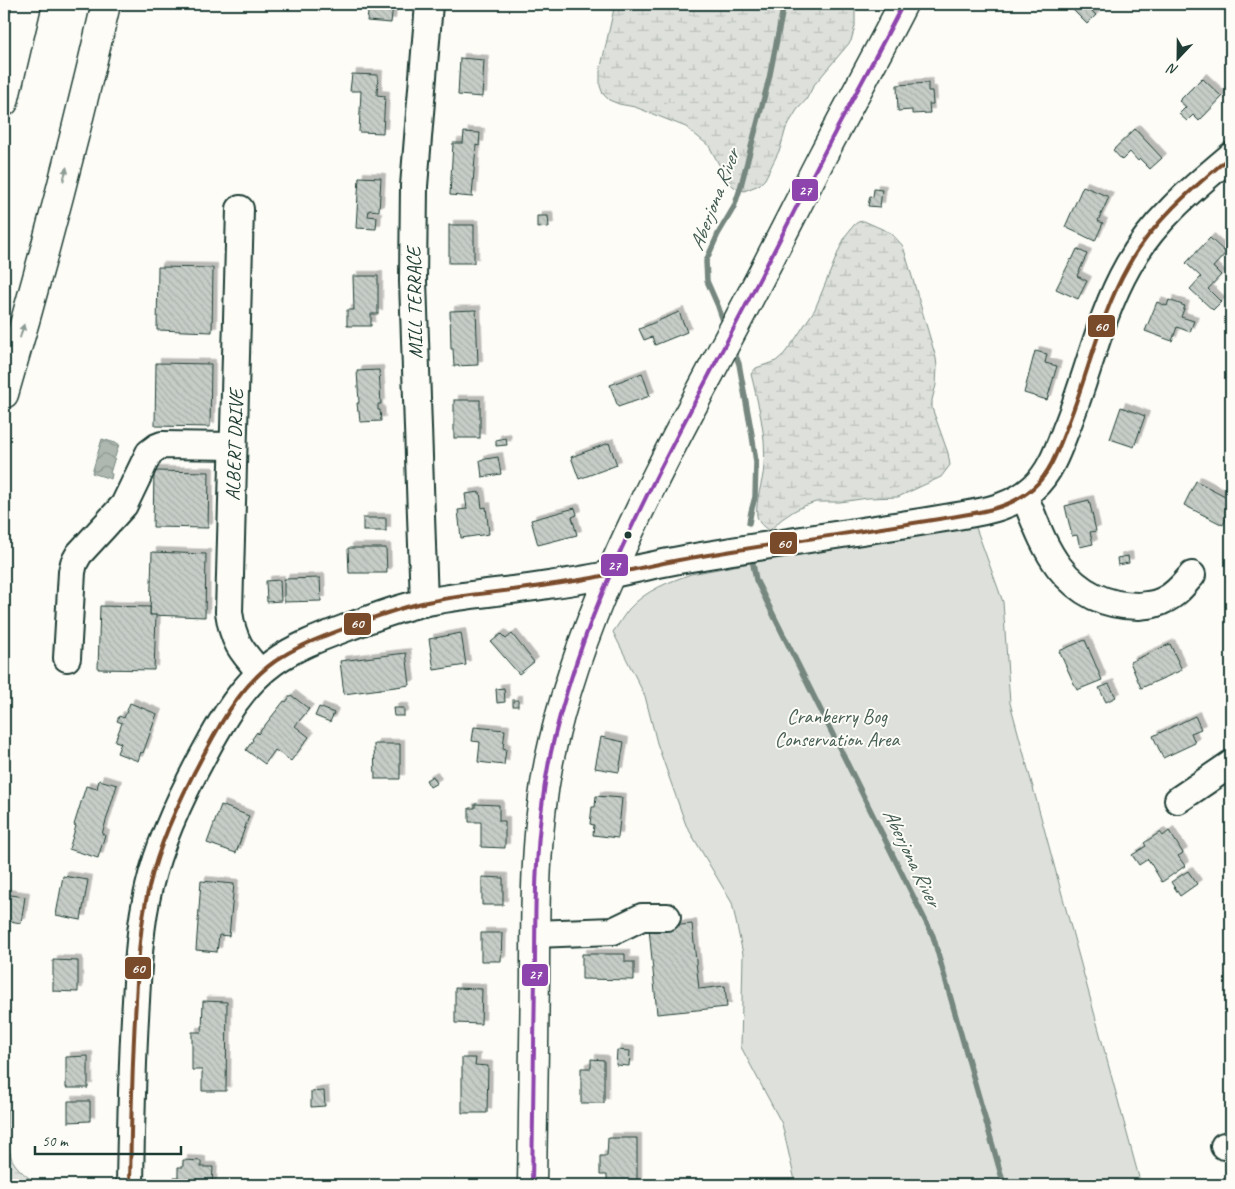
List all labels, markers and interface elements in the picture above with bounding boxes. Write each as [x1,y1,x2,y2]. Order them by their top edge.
north arrow [1152,32,1202,82]
text: N [1164,59,1181,79]
water label: Aberjona River [683,143,746,254]
one-way arrow [61,166,69,181]
line badge: 27 [791,178,819,202]
text: 27 [799,182,813,199]
street label: MILL TERRACE [401,244,428,359]
line badge: 60 [1087,314,1116,338]
text: 60 [1095,318,1109,335]
one-way arrow [19,323,27,338]
street label: ALBERT DRIVE [220,386,249,501]
unlabelled marker [623,530,633,540]
line badge: 60 [769,531,798,555]
text: 60 [778,535,792,552]
line badge: 27 [600,553,629,577]
text: 27 [608,557,622,574]
line badge: 60 [343,612,372,636]
text: 60 [351,615,365,632]
park label: Cranberry Bog Conservation Area [775,704,900,752]
water label: Aberjona River [877,804,948,913]
line badge: 60 [124,956,152,980]
text: 60 [132,960,146,977]
line badge: 27 [521,963,549,987]
text: 27 [529,966,543,983]
scale bar [35,1124,181,1156]
text: 50 m [42,1132,69,1151]

